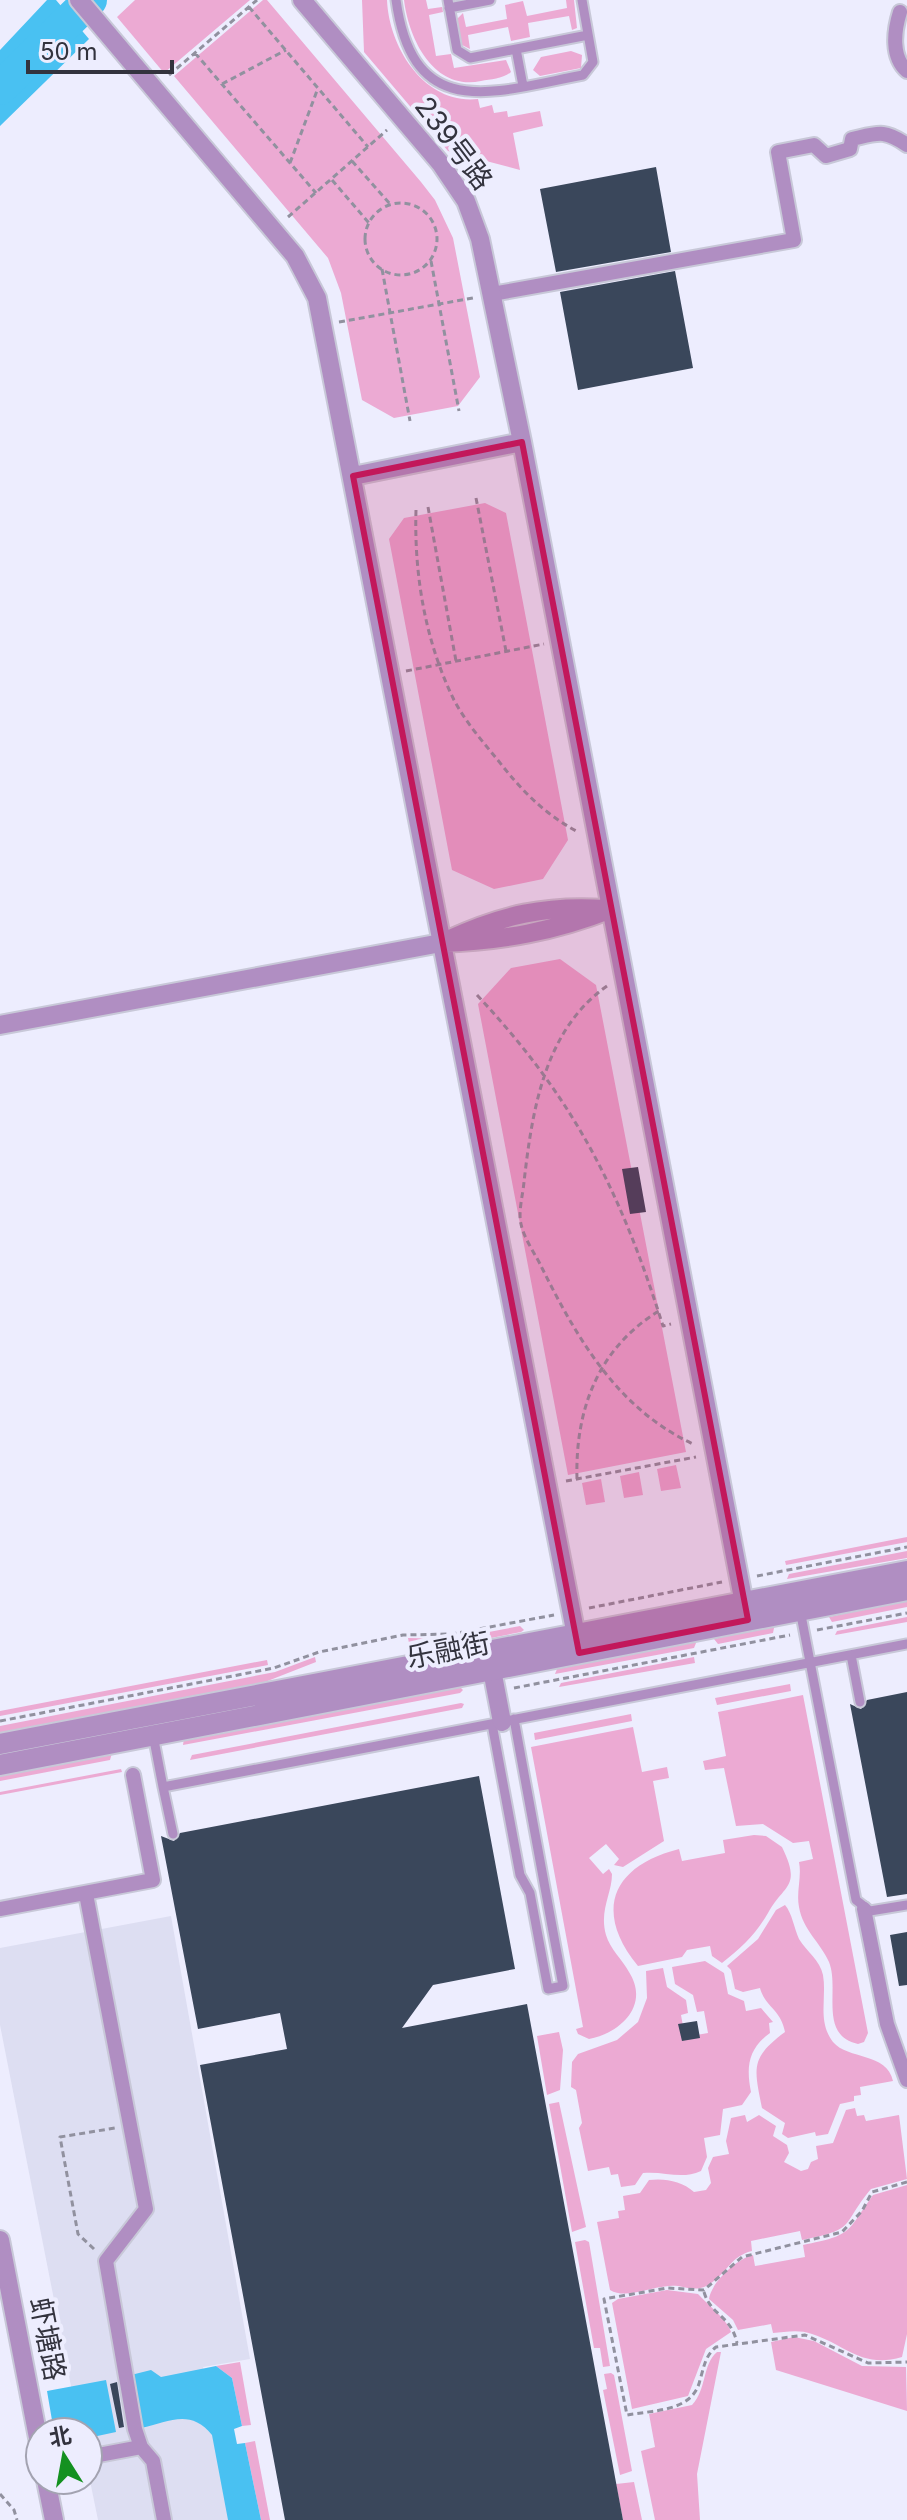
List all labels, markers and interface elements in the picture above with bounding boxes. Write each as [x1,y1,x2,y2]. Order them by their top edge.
scale bar [28,24,172,74]
text: 50 m [40,37,98,66]
street label: 239号路 [408,90,500,196]
street label: 乐融街 [404,1625,492,1675]
street label: 虾塘路 [23,2295,73,2383]
north arrow [24,2416,104,2496]
text: 北 [47,2422,73,2451]

